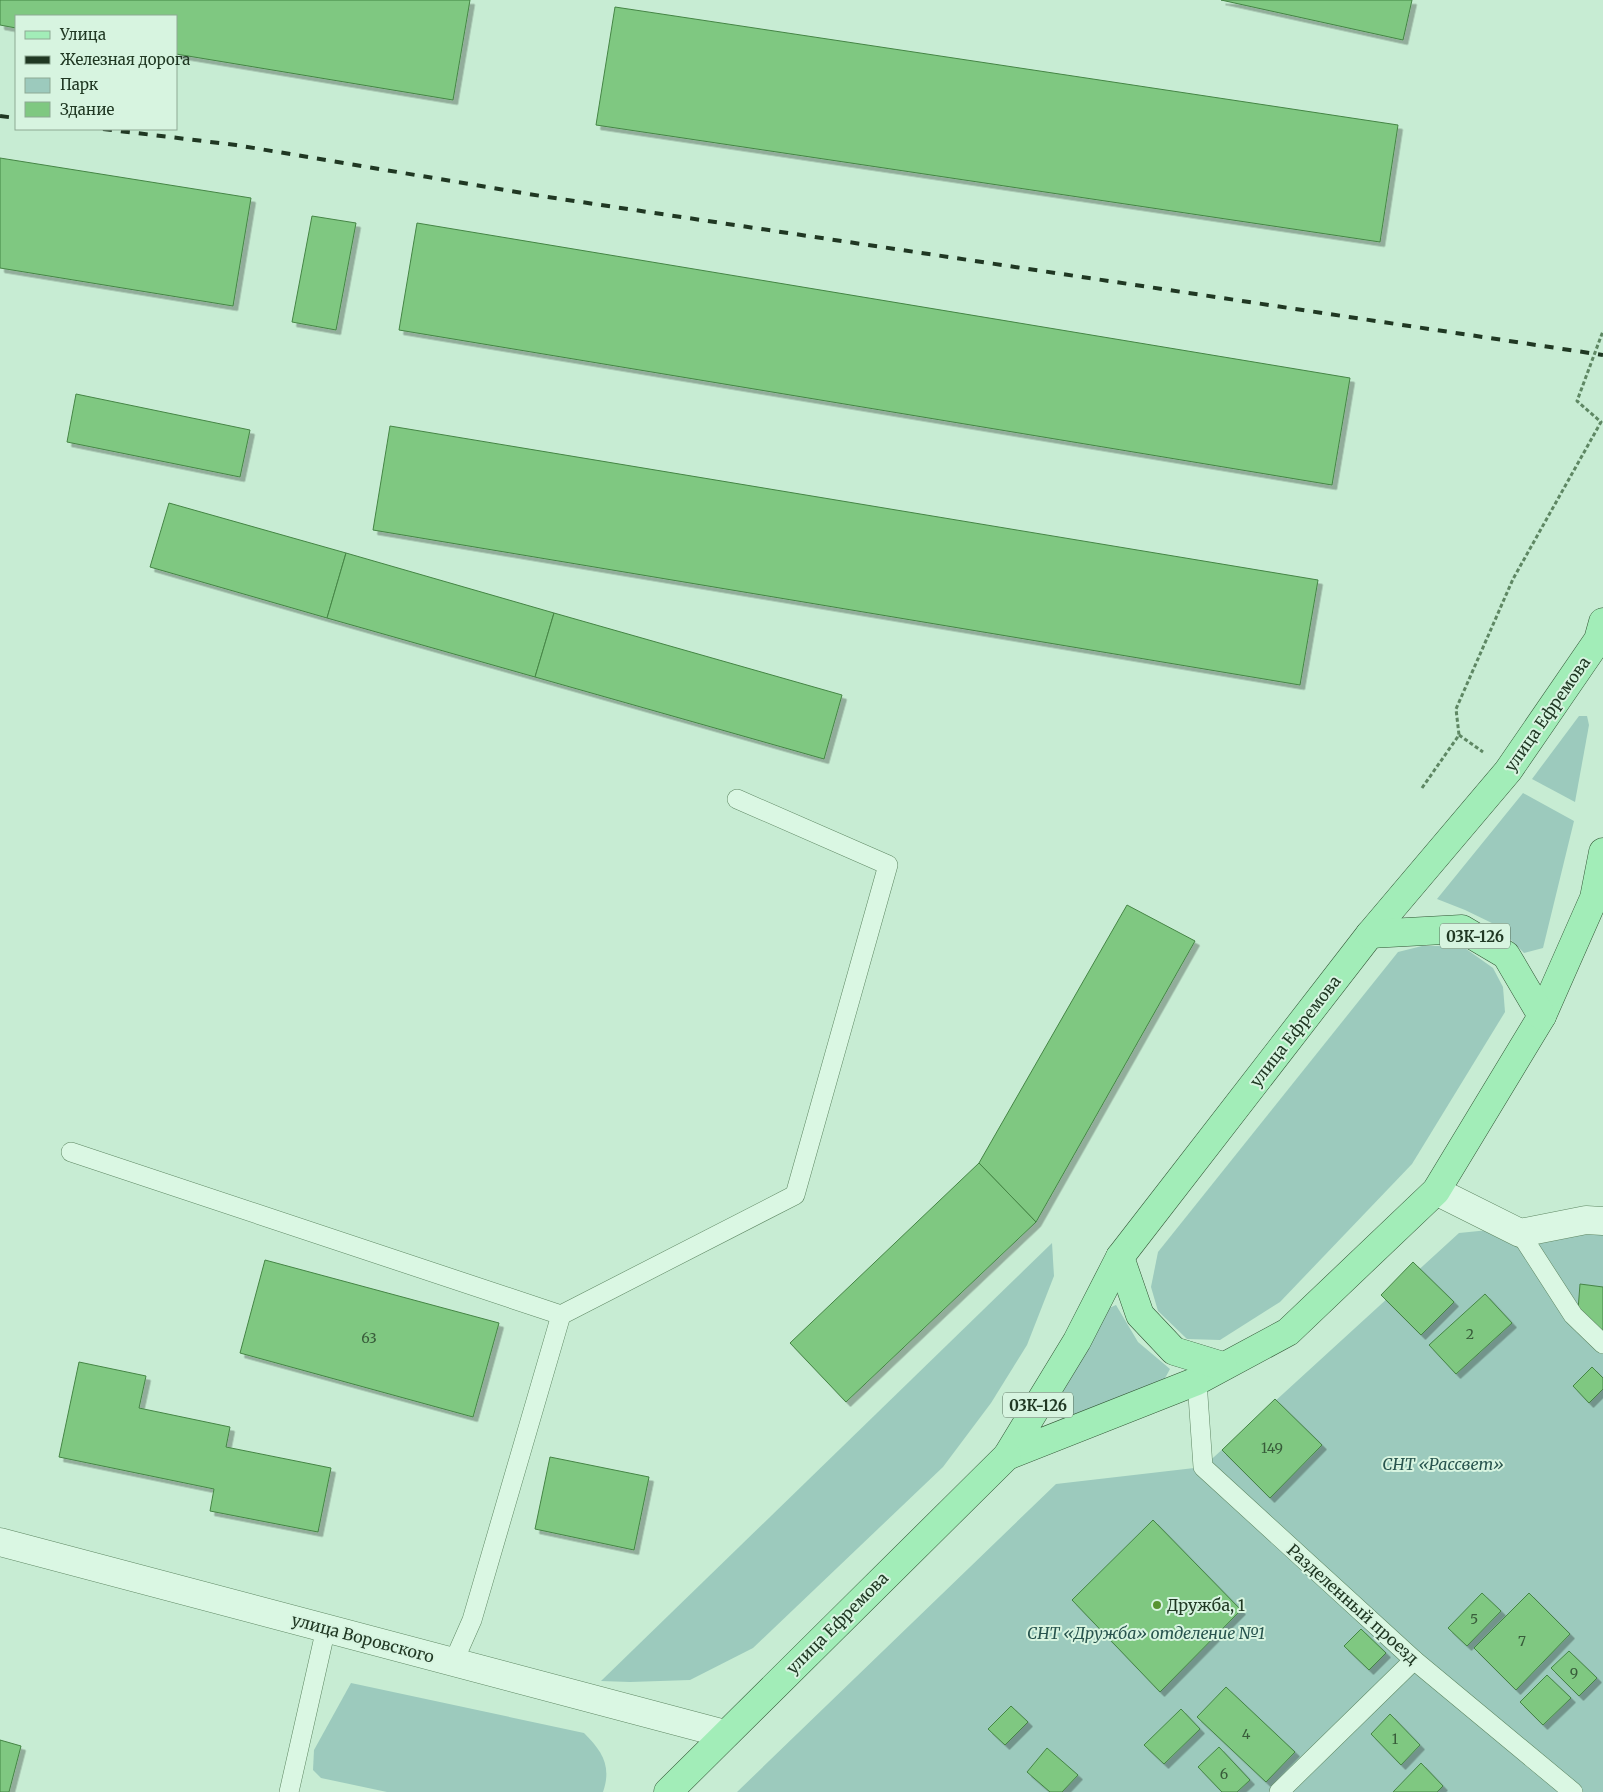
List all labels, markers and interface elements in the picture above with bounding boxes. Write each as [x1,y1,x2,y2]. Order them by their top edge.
legend [15,15,178,130]
text: Улица [59,25,106,44]
text: Железная дорога [60,50,190,69]
text: Парк [60,75,99,94]
text: Здание [60,100,114,119]
street label: улица Ефремова [1500,652,1594,775]
road number: 03К-126 [1440,924,1510,948]
street label: улица Ефремова [1245,971,1345,1091]
house number: 2 [1466,1325,1474,1343]
house number: 63 [361,1329,377,1347]
road number: 03К-126 [1003,1392,1073,1418]
house number: 149 [1261,1439,1283,1457]
park label: СНТ «Рассвет» [1382,1454,1504,1474]
street label: Разделенный проезд [1283,1540,1423,1668]
street label: улица Ефремова [782,1568,892,1678]
place label: Дружба, 1 [1167,1595,1245,1615]
marker: Дружба, 1 [1151,1599,1163,1611]
street label: улица Воровского [289,1609,437,1667]
house number: 5 [1470,1610,1478,1628]
park label: СНТ «Дружба» отделение №1 [1027,1623,1265,1643]
house number: 7 [1518,1632,1526,1650]
house number: 9 [1570,1664,1578,1682]
house number: 4 [1242,1725,1251,1743]
house number: 1 [1392,1730,1398,1748]
house number: 6 [1220,1765,1228,1783]

